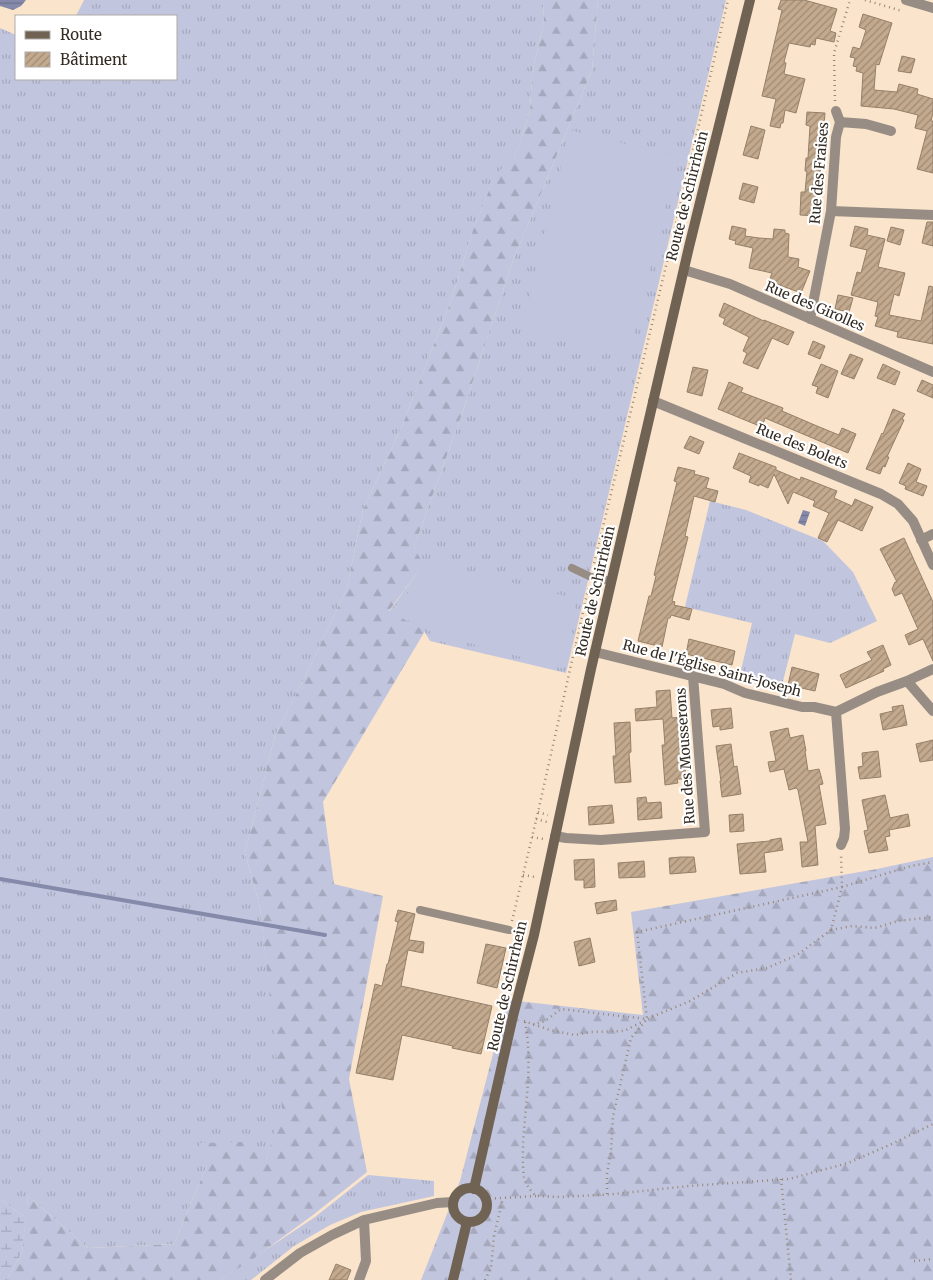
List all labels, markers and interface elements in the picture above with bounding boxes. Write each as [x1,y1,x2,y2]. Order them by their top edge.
legend [15,15,178,80]
text: Route [60,25,102,44]
text: Bâtiment [60,50,128,69]
street label: Rue des Fraises [806,121,832,225]
street label: Route de Schirrhein [662,129,712,263]
street label: Rue des Girolles [762,277,868,335]
street label: Rue des Bolets [754,420,850,473]
street label: Route de Schirrhein [571,524,619,658]
street label: Rue de l'Église Saint-Joseph [621,635,803,701]
street label: Rue des Mousserons [671,687,699,825]
street label: Route de Schirrhein [483,919,531,1053]

